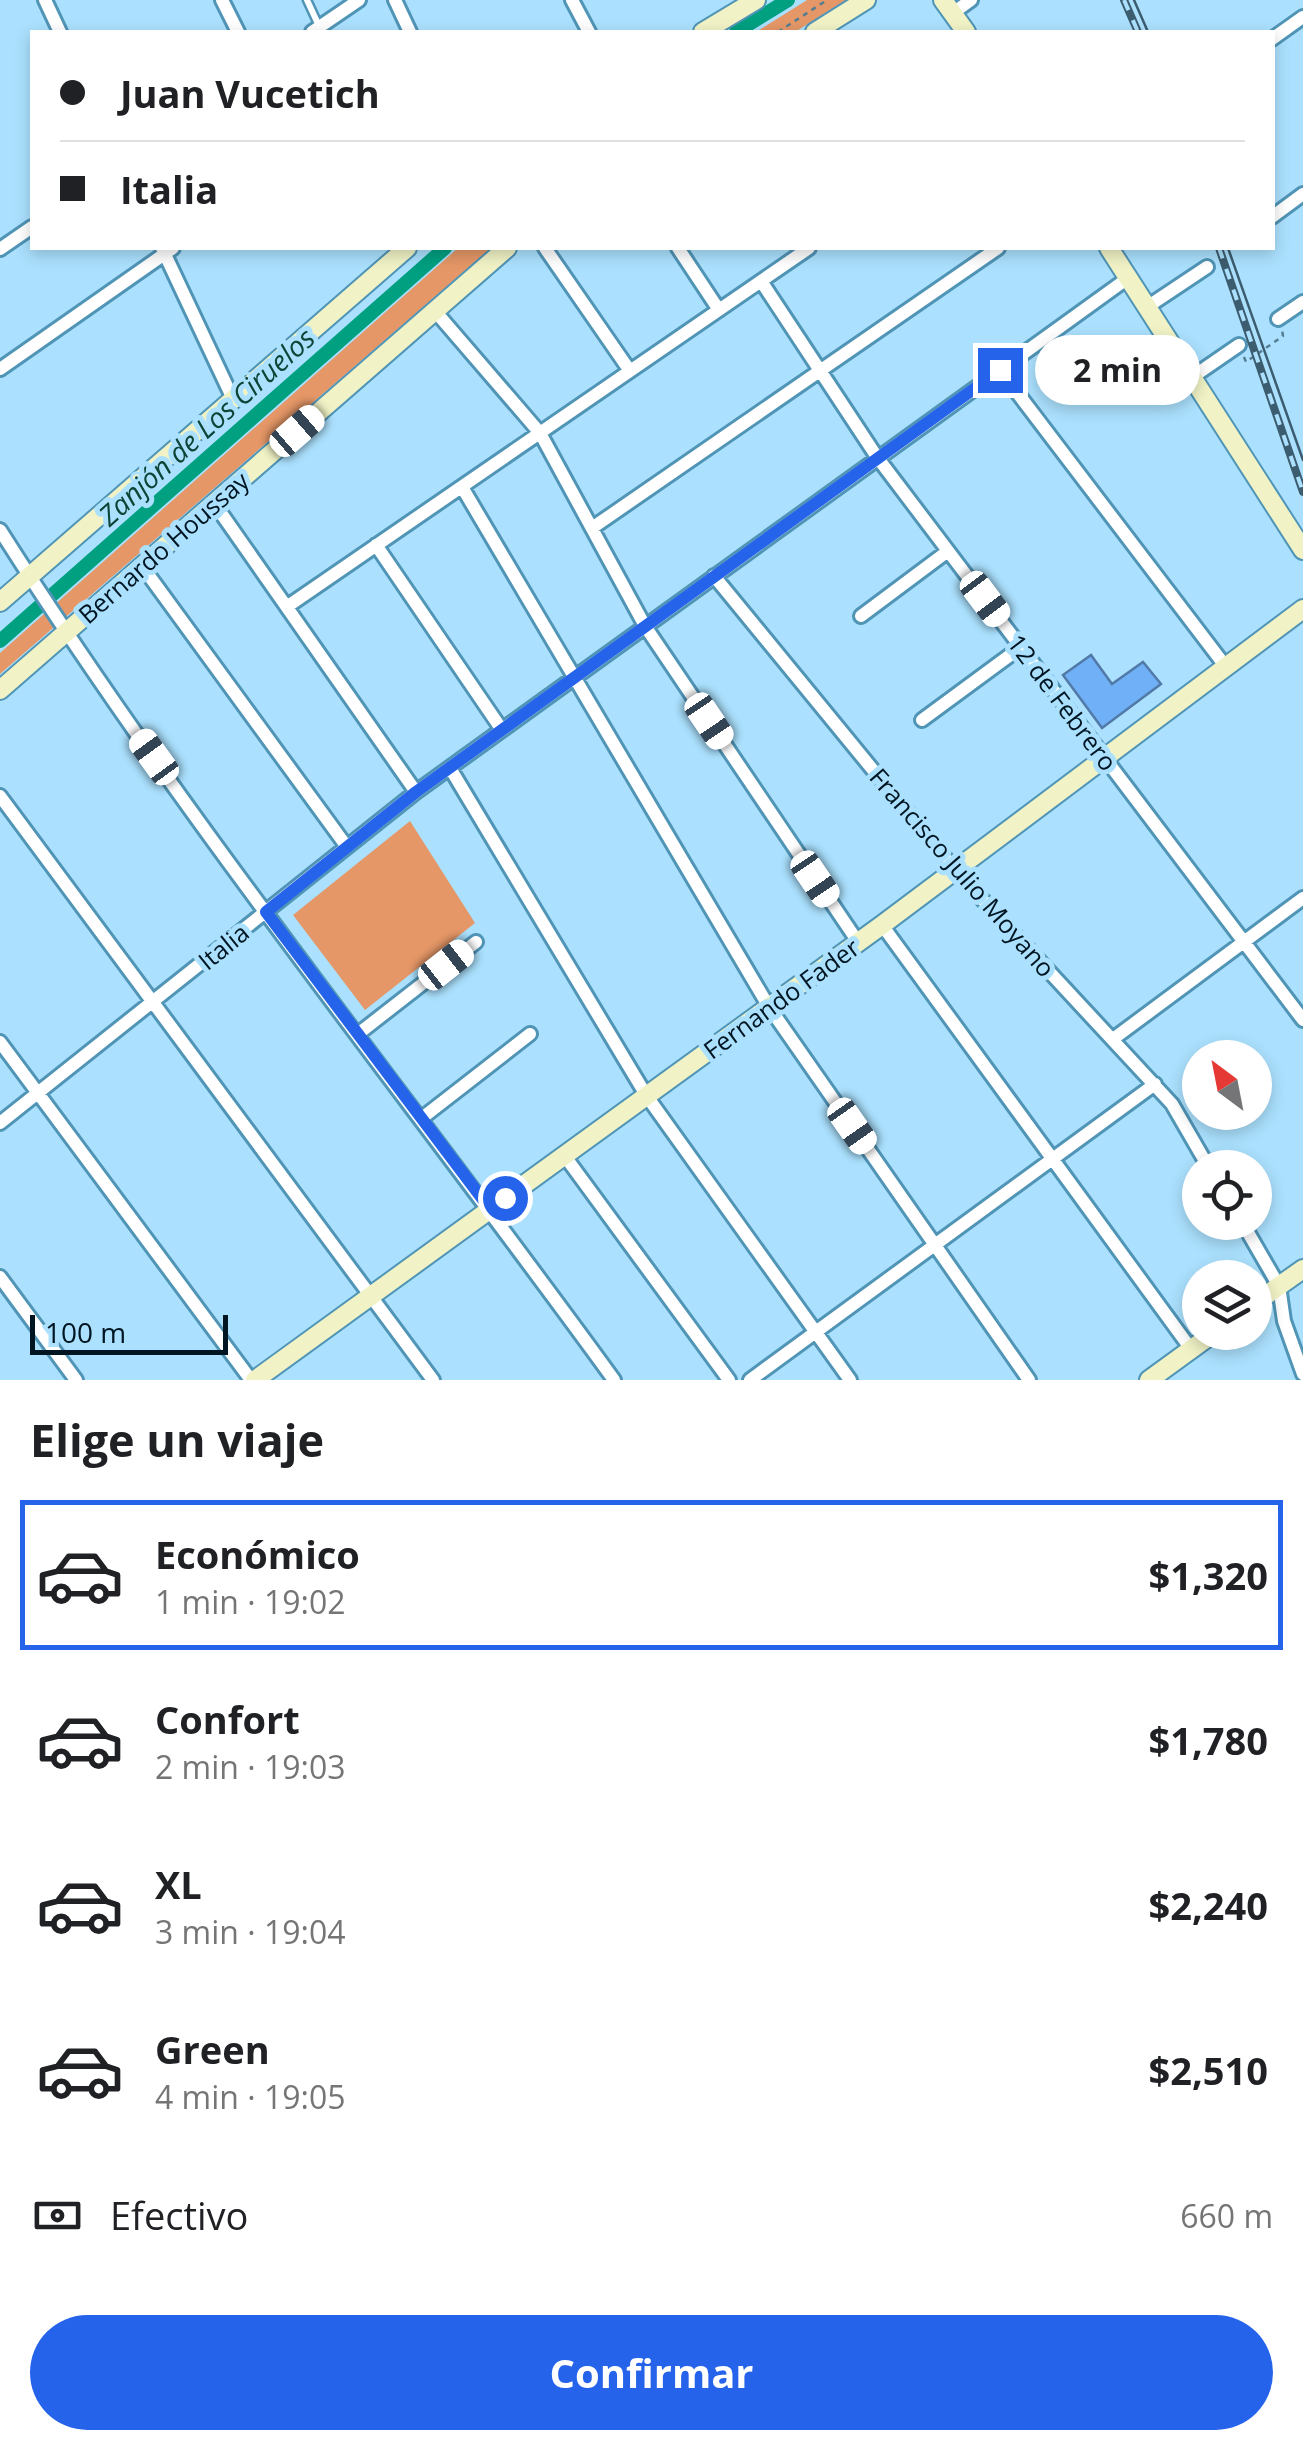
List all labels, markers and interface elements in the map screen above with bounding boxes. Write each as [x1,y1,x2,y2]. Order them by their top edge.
text: Juan Vucetich [120,67,380,119]
text: Italia [120,163,218,215]
water label: Zanjón de Los Ciruelos [89,319,322,534]
callout: 2 min [1035,335,1200,405]
route end [978,348,1023,393]
text: 2 min [1073,348,1162,391]
car [265,400,329,462]
street label: Bernardo Houssay [70,463,256,631]
car [955,566,1015,632]
street label: 12 de Febrero [1000,627,1126,777]
car [680,688,738,754]
car [124,724,184,790]
street label: Francisco Julio Moyano [863,760,1063,984]
car [786,846,844,912]
street label: Italia [190,915,256,977]
street label: Fernando Fader [696,930,866,1066]
car [413,935,479,995]
north arrow [1182,1040,1272,1130]
map controls [1182,1040,1272,1350]
car [823,1093,881,1159]
button: locate [1182,1150,1272,1240]
route start [483,1176,528,1221]
button: layers [1182,1260,1272,1350]
scale bar [30,1310,228,1354]
text: 100 m [45,1313,126,1351]
text: Elige un viaje [30,1409,324,1470]
text: Económico [155,1528,360,1580]
icon: car [35,1530,125,1620]
text: $1,320 [1149,1549,1268,1601]
text: 1 min · 19:02 [155,1580,346,1623]
text: Confort [155,1693,300,1745]
icon: car [35,1695,125,1785]
text: $1,780 [1149,1714,1268,1766]
text: 2 min · 19:03 [155,1745,346,1788]
text: XL [155,1858,202,1910]
icon: car [35,1860,125,1950]
text: $2,240 [1149,1879,1268,1931]
text: 3 min · 19:04 [155,1910,346,1953]
text: Green [155,2023,270,2075]
icon: car [35,2025,125,2115]
text: $2,510 [1149,2044,1268,2096]
text: 4 min · 19:05 [155,2075,346,2118]
icon: cash [30,2188,85,2243]
text: Efectivo [110,2189,248,2241]
text: 660 m [1180,2194,1273,2237]
button: Confirmar [30,2315,1273,2430]

